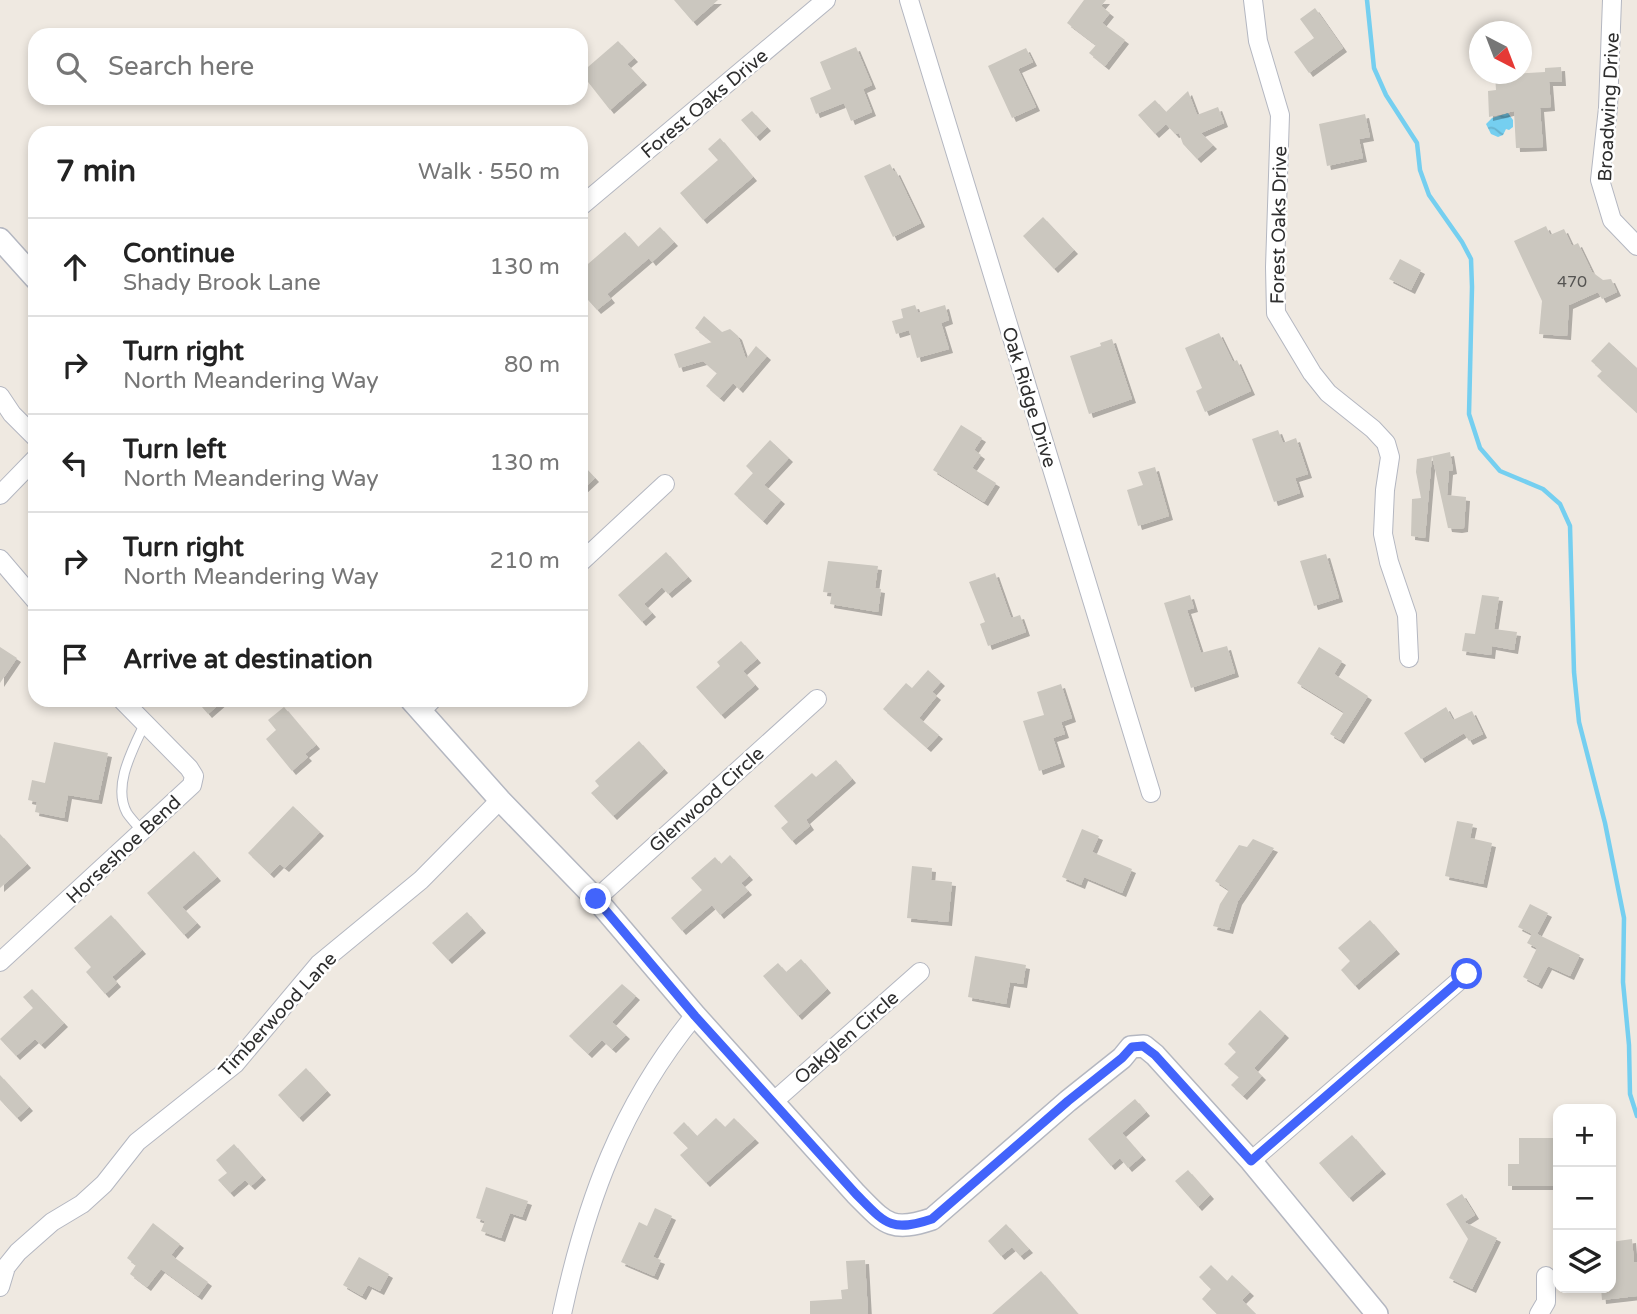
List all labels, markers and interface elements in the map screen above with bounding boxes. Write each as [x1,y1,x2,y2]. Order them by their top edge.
north arrow [1469,21,1532,84]
search box [28,28,588,105]
street label: Broadwing Drive [1594,32,1624,182]
street label: Forest Oaks Drive [637,44,772,163]
icon: search [52,48,90,86]
text: Search here [108,51,254,82]
street label: Forest Oaks Drive [1267,146,1291,304]
text: 7 min [56,153,136,190]
text: Walk · 550 m [418,158,560,186]
text: Continue [123,238,235,269]
icon: ahead [56,248,94,286]
text: 130 m [490,253,560,281]
text: Shady Brook Lane [123,269,321,297]
house number: 470 [1557,272,1587,292]
street label: Oak Ridge Drive [997,324,1061,470]
text: Turn right [123,336,244,367]
icon: right [56,346,94,384]
text: 80 m [504,351,560,379]
text: North Meandering Way [123,367,379,395]
text: Turn left [123,434,226,465]
icon: left [56,444,94,482]
text: 130 m [490,449,560,477]
text: North Meandering Way [123,465,379,493]
text: Turn right [123,532,244,563]
icon: right [56,542,94,580]
text: 210 m [490,547,560,575]
text: North Meandering Way [123,563,379,591]
icon: arrive [56,640,94,678]
text: Arrive at destination [123,644,373,675]
street label: Glenwood Circle [645,742,769,857]
street label: Horseshoe Bend [62,791,185,908]
route end [580,883,611,914]
street label: Timberwood Lane [214,948,341,1082]
route start [1451,958,1482,989]
street label: Oakglen Circle [790,987,903,1089]
map controls [1553,1104,1616,1293]
button: + [1553,1104,1616,1167]
button: − [1553,1167,1616,1230]
button: layers [1553,1230,1616,1293]

